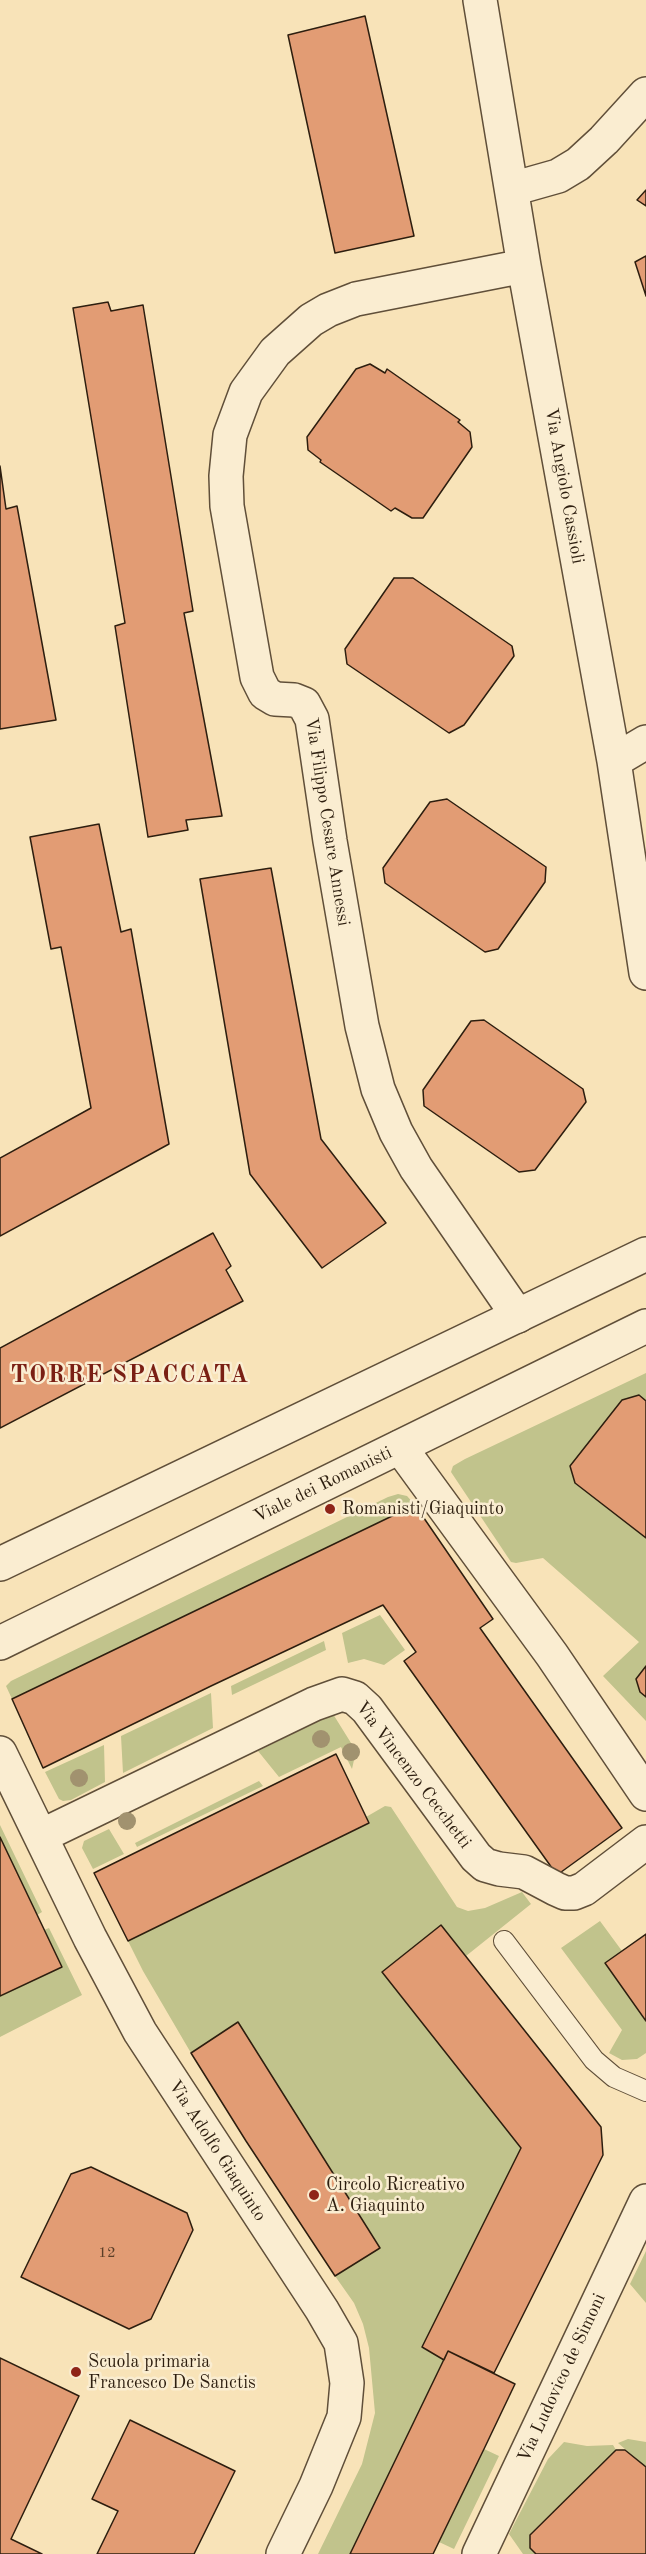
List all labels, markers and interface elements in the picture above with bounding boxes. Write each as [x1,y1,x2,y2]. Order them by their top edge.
street label: Via Angiolo Cassioli [540,406,588,566]
street label: Via Filippo Cesare Annessi [300,716,354,928]
district label: TORRE SPACCATA [10,1362,250,1390]
street label: Viale dei Romanisti [250,1442,396,1528]
place label: Romanisti/Giaquinto [342,1498,504,1520]
marker: Romanisti/Giaquinto [323,1502,337,1516]
street label: Via Vincenzo Cecchetti [351,1697,475,1853]
street label: Via Adolfo Giaquinto [163,2076,271,2226]
place label: Circolo Ricreativo A. Giaquinto [326,2174,465,2216]
marker: Circolo Ricreativo A. Giaquinto [307,2188,321,2202]
house number: 12 [98,2244,116,2262]
street label: Via Ludovico de Simoni [513,2290,611,2466]
place label: Scuola primaria Francesco De Sanctis [88,2351,256,2394]
marker: Scuola primaria Francesco De Sanctis [69,2365,83,2379]

